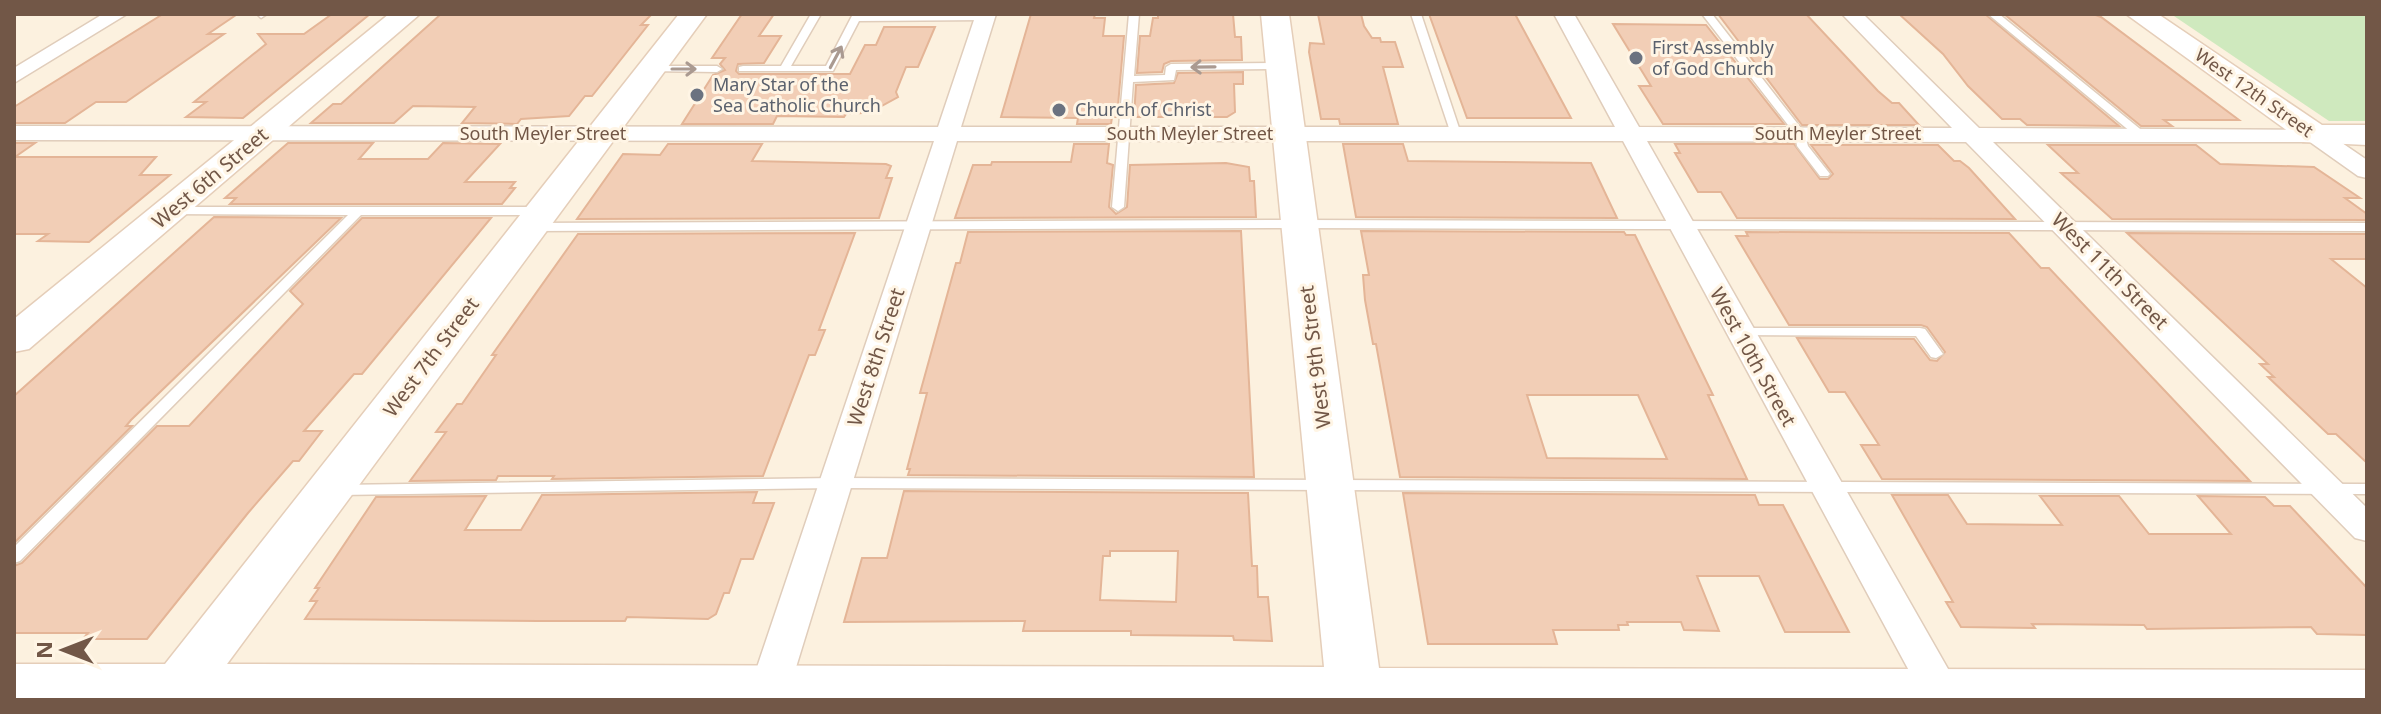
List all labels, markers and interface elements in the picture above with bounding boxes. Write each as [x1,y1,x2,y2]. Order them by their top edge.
place label: First Assembly of God Church [1652,35,1775,80]
street label: West 12th Street [2191,42,2319,142]
one-way arrow [828,45,844,69]
marker: First Assembly of God Church [1627,49,1645,67]
one-way arrow [1190,59,1217,75]
one-way arrow [670,61,697,77]
place label: Mary Star of the Sea Catholic Church [713,72,881,117]
marker: Mary Star of the Sea Catholic Church [688,86,706,104]
place label: Church of Christ [1075,97,1212,121]
marker: Church of Christ [1050,101,1068,119]
street label: West 6th Street [146,121,273,234]
street label: South Meyler Street [460,121,627,145]
street label: South Meyler Street [1107,121,1274,145]
street label: South Meyler Street [1755,121,1922,145]
street label: West 11th Street [2046,206,2175,335]
street label: West 10th Street [1704,282,1803,431]
street label: West 8th Street [841,284,911,429]
street label: West 9th Street [1292,284,1337,430]
street label: West 7th Street [377,291,485,422]
north arrow [24,610,104,690]
text: N [28,641,58,659]

